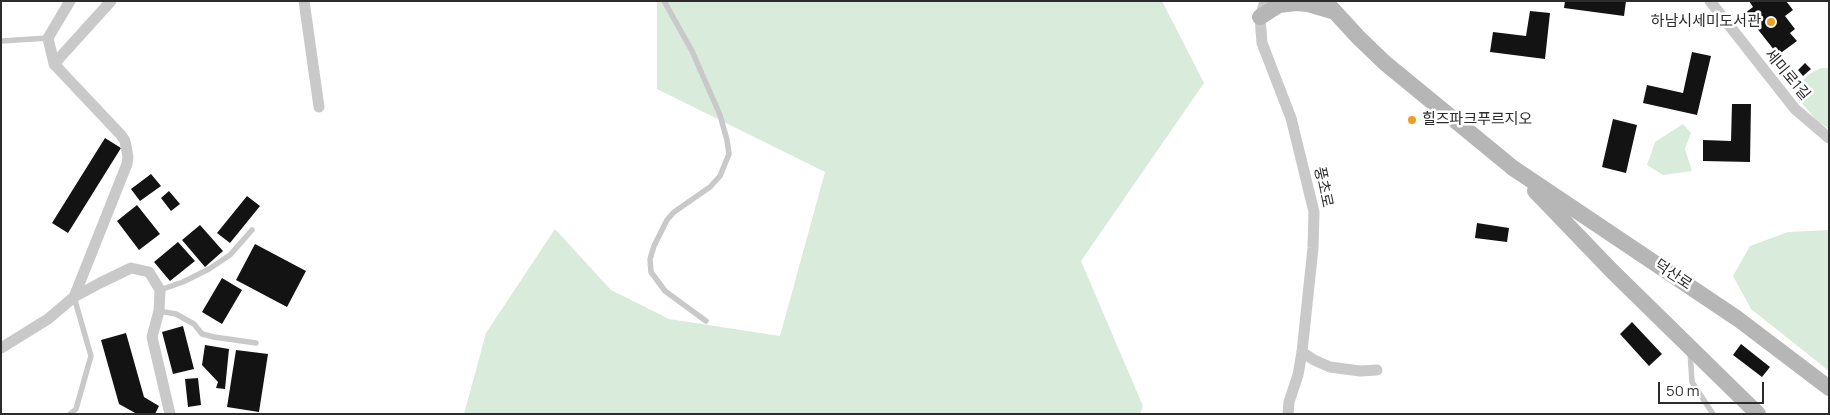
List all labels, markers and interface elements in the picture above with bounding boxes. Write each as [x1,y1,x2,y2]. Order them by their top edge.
place label: 하남시세미도서관 [1651,13,1761,31]
marker: 하남시세미도서관 [1765,16,1777,28]
street label: 세미로1길 [1760,46,1814,104]
place label: 힐즈파크푸르지오 [1422,111,1532,129]
marker: 힐즈파크푸르지오 [1406,114,1418,126]
street label: 풍초로 [1310,165,1336,209]
street label: 덕산로 [1651,256,1695,294]
scale bar [1660,372,1766,404]
text: 50 m [1666,380,1700,401]

